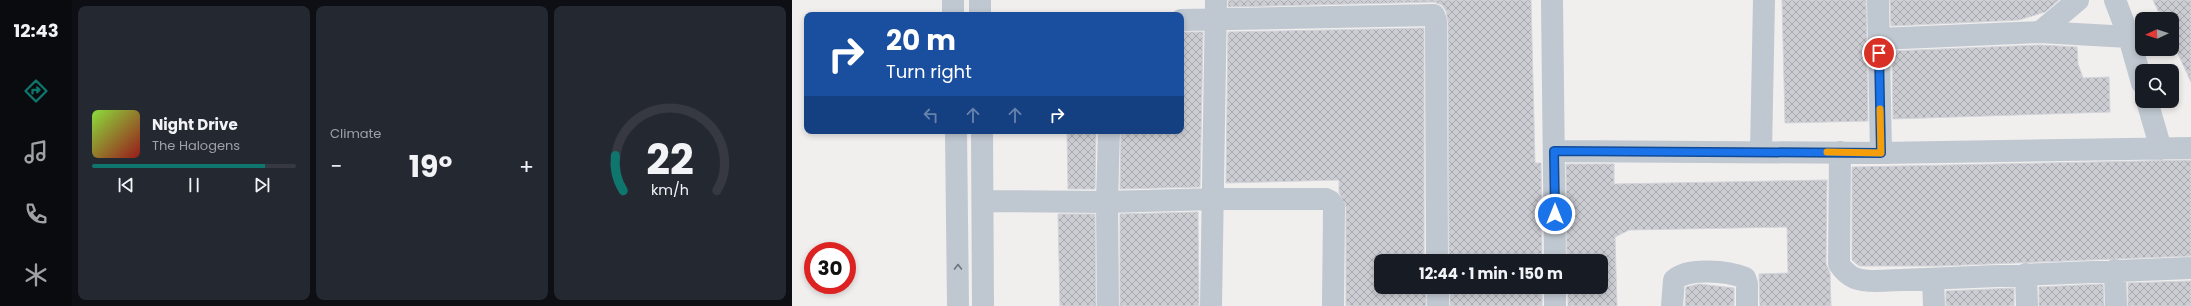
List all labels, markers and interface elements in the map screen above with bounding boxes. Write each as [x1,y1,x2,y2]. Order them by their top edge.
north arrow [2135,12,2179,56]
map controls [2135,12,2179,108]
text: 12:43 [13,18,59,43]
text: 20 m [886,21,956,60]
icon: right [820,28,872,80]
pin [1862,36,1896,70]
icon: arrive [1868,42,1890,64]
text: Turn right [886,59,972,84]
button: search [2135,64,2179,108]
icon: directions [22,77,50,105]
icon: left [920,104,942,126]
icon: ahead [962,104,984,126]
icon: ahead [1004,104,1026,126]
icon: right [1046,104,1068,126]
text: Night Drive [152,114,238,135]
text: Climate [330,124,381,143]
text: 22 [646,130,694,189]
text: The Halogens [152,136,240,155]
icon: music [22,138,50,166]
text: 19° [409,145,452,188]
text: − [330,151,342,182]
text: + [519,151,534,182]
icon: previous [115,174,137,196]
icon: pause [183,174,205,196]
icon: next [251,174,273,196]
text: km/h [651,180,689,200]
position arrow [1534,193,1576,235]
icon: phone [22,200,50,228]
speed limit sign: 30 [804,242,856,294]
icon: climate [22,261,50,289]
text: 12:44 · 1 min · 150 m [1419,263,1563,284]
one-way arrow [954,264,962,270]

